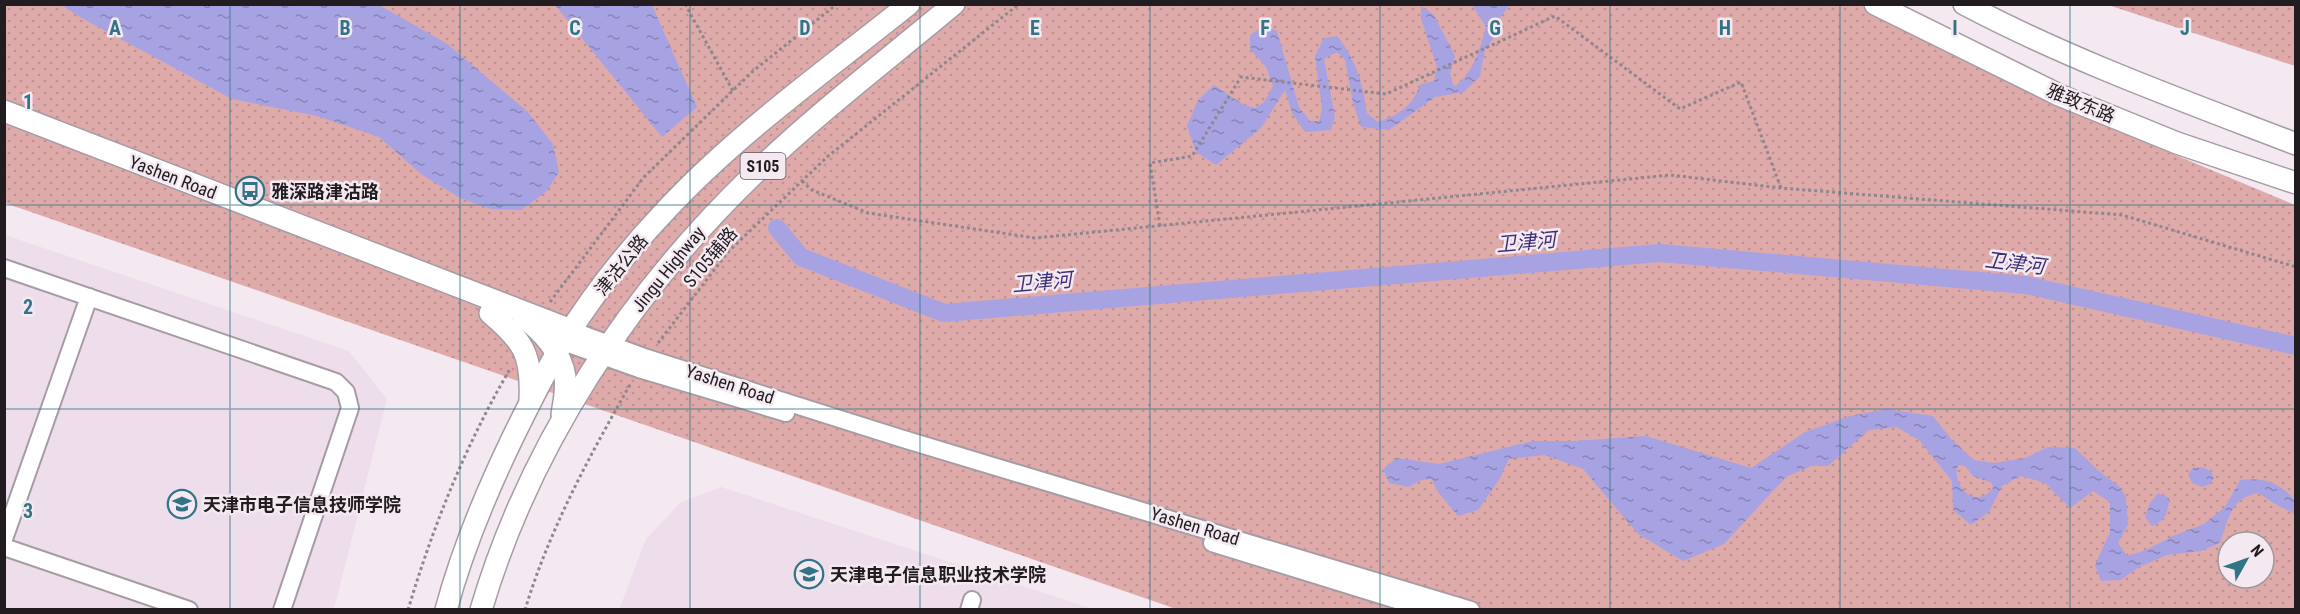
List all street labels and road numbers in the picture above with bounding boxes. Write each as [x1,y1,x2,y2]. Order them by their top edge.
street label: 雅致东路 [2044,79,2118,127]
street label: Yashen Road [126,151,220,203]
road number: S105 [740,153,786,179]
street label: Jingu Highway [627,222,709,316]
street label: S105辅路 [679,223,741,291]
street label: 津沽公路 [590,230,652,300]
street label: Yashen Road [683,360,777,408]
street label: Yashen Road [1148,503,1242,549]

